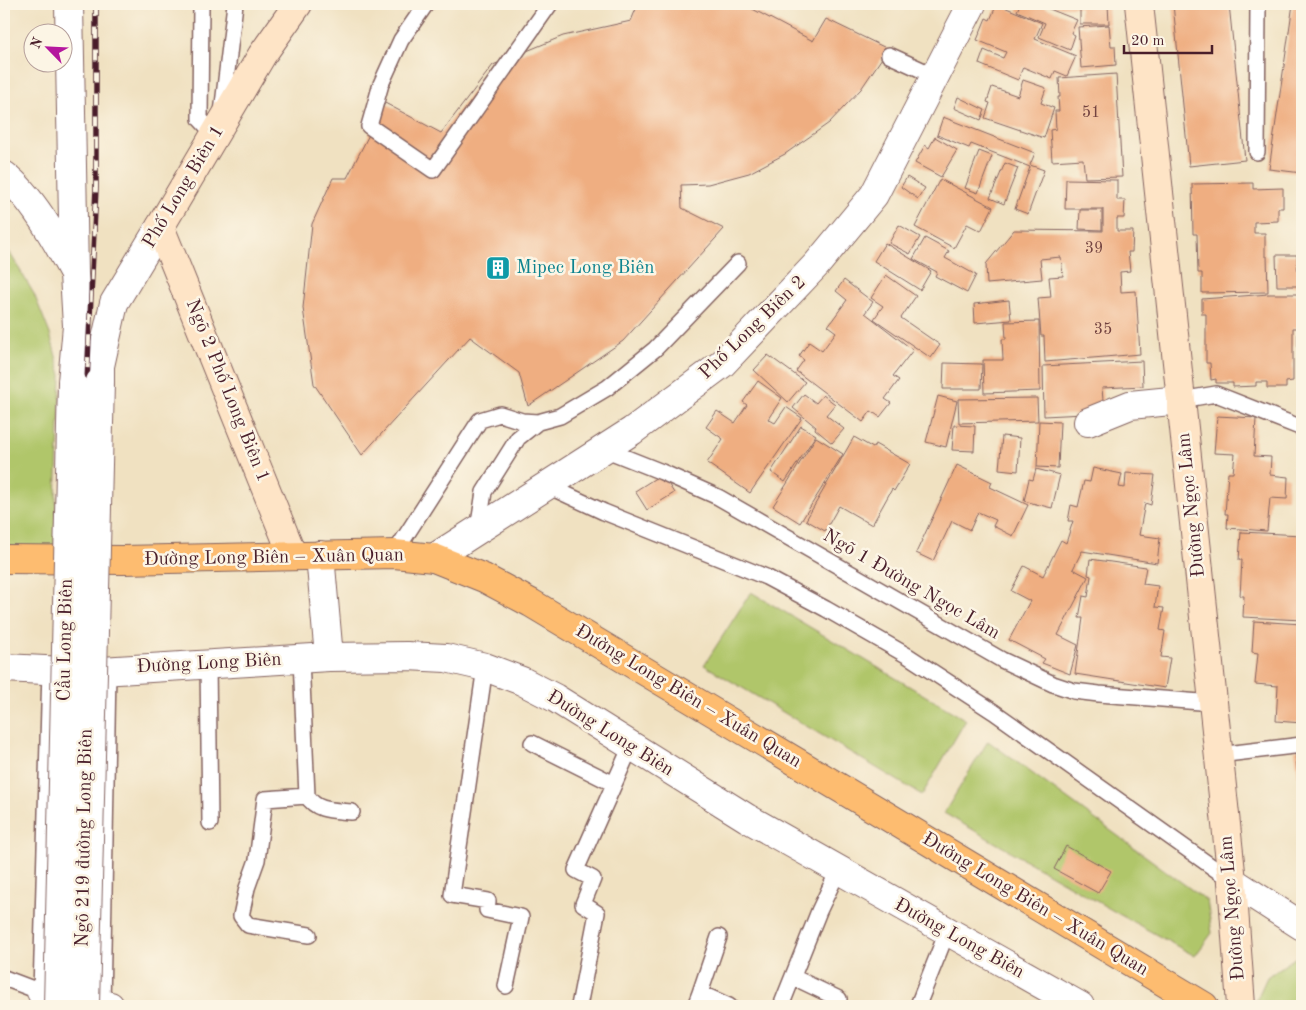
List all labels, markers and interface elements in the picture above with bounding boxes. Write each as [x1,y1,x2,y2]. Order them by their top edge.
north arrow [22,22,72,72]
scale bar [1124,22,1211,54]
text: 20 m [1131,34,1165,49]
text: N [28,35,46,51]
house number: 51 [1082,105,1100,121]
street label: Phố Long Biên 1 [139,122,228,252]
house number: 39 [1085,241,1103,257]
building icon: Mipec Long Biên [485,255,511,281]
place label: Mipec Long Biên [516,259,654,278]
street label: Phố Long Biên 2 [696,272,810,383]
street label: Ngõ 2 Phố Long Biên 1 [182,296,273,485]
house number: 35 [1094,322,1112,338]
street label: Đường Ngọc Lâm [1175,432,1209,578]
street label: Ngõ 1 Đường Ngọc Lâm [819,526,1003,644]
street label: Đường Long Biên – Xuân Quan [144,546,404,570]
street label: Cầu Long Biên [52,578,77,702]
street label: Đường Long Biên – Xuân Quan [571,620,805,774]
street label: Đường Long Biên [136,651,282,677]
street label: Đường Long Biên [542,686,678,782]
street label: Ngõ 219 đường Long Biên [74,729,96,947]
street label: Đường Long Biên – Xuân Quan [918,828,1152,982]
street label: Đường Ngọc Lâm [1217,835,1249,981]
street label: Đường Long Biên [890,894,1028,984]

